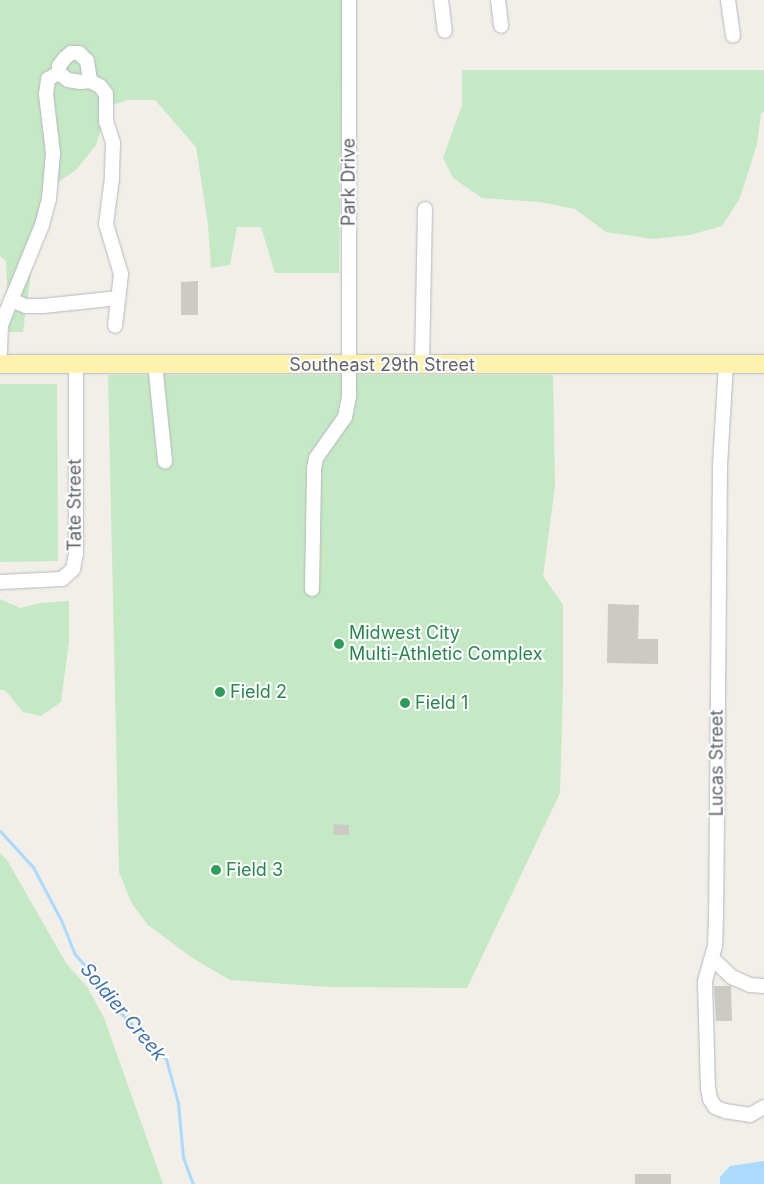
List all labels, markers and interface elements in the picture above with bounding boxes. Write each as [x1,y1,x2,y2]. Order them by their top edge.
street label: Park Drive [338,138,360,226]
street label: Southeast 29th Street [289,354,475,376]
street label: Tate Street [64,459,86,551]
place label: Midwest City Multi-Athletic Complex [349,623,542,666]
marker: Midwest City Multi-Athletic Complex [333,638,345,650]
place label: Field 2 [230,681,287,703]
marker: Field 2 [214,686,226,698]
place label: Field 1 [415,692,468,714]
marker: Field 1 [399,697,411,709]
street label: Lucas Street [706,710,728,816]
place label: Field 3 [226,859,283,881]
marker: Field 3 [210,864,222,876]
water label: Soldier Creek [75,958,171,1066]

